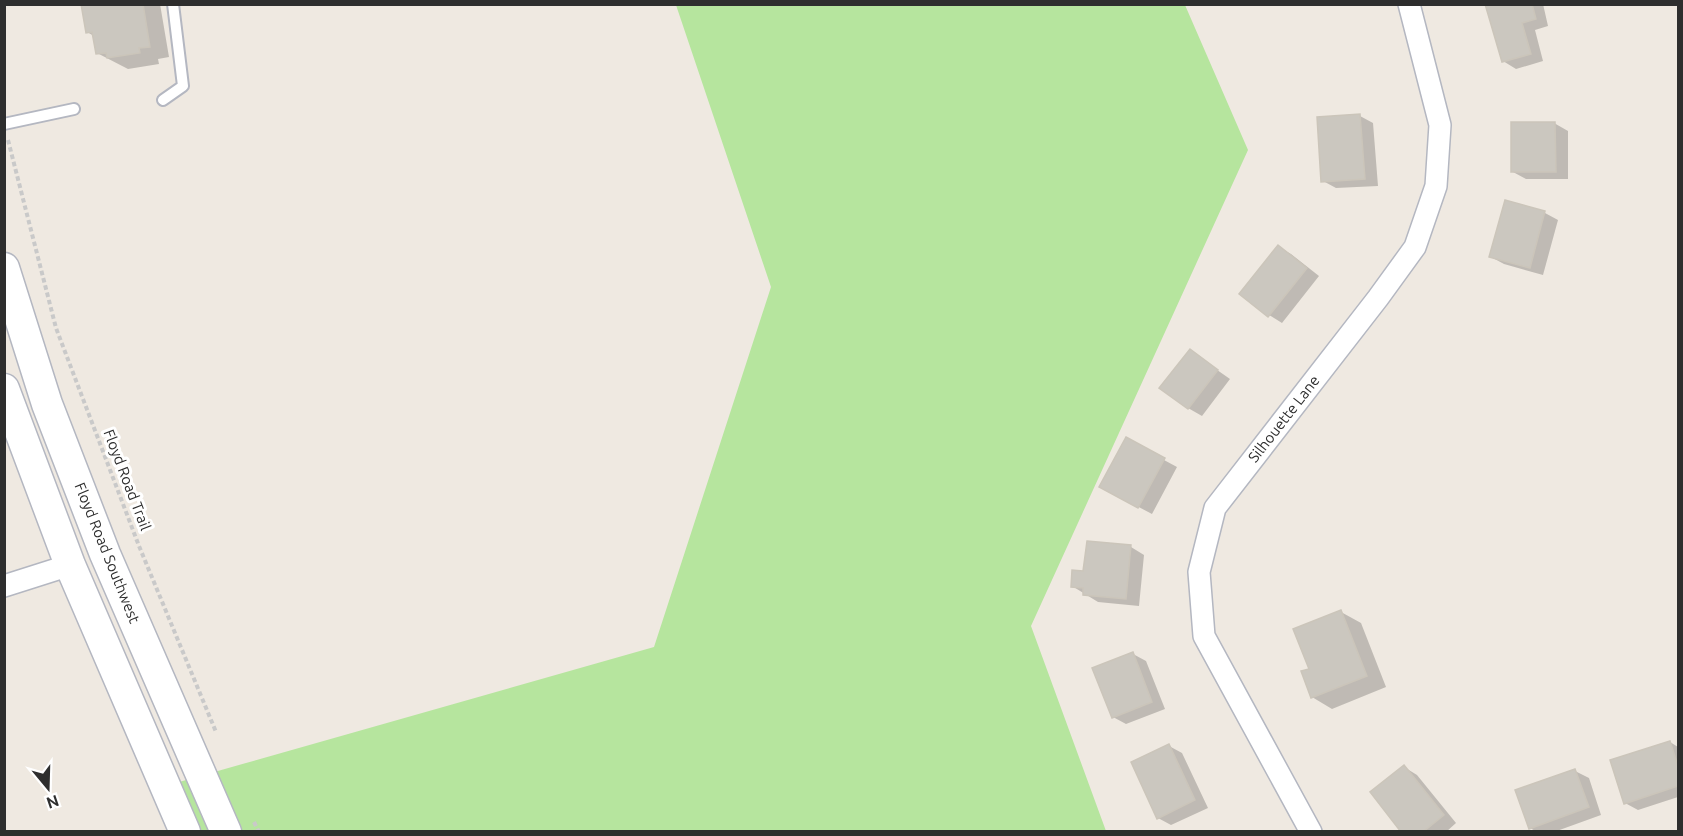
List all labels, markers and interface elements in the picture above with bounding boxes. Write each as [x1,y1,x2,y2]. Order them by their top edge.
street label: Silhouette Lane [1244,372,1323,465]
street label: Floyd Road Trail [100,427,155,533]
street label: Floyd Road Southwest [71,480,143,626]
north arrow [18,758,78,818]
text: N [44,792,61,813]

